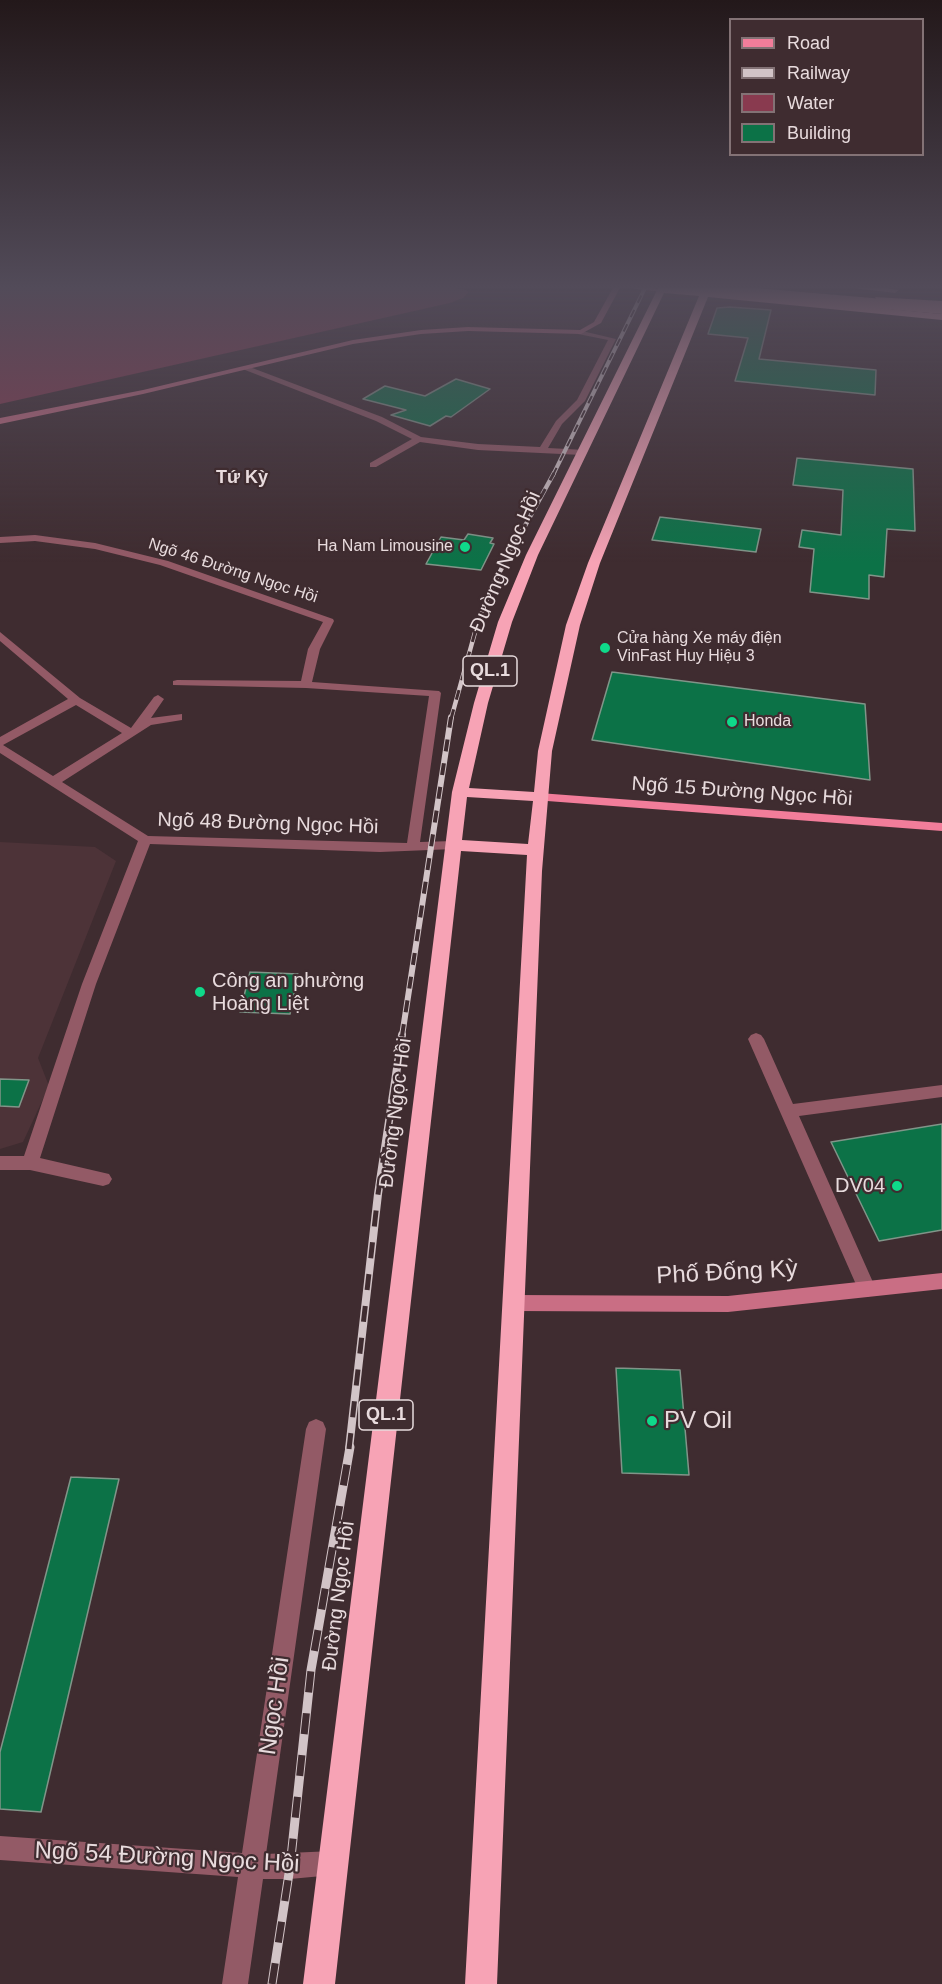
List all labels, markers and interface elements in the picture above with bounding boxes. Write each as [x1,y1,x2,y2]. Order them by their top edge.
legend [729,18,924,156]
text: Road [787,33,830,53]
text: Railway [787,63,850,83]
text: Water [787,93,834,113]
text: Building [787,123,851,143]
district label: Tứ Kỳ [216,467,268,489]
street label: Đường Ngọc Hồi [465,488,547,636]
street label: Ngõ 46 Đường Ngọc Hồi [146,535,320,607]
place label: Ha Nam Limousine [317,537,453,557]
marker: Ha Nam Limousine [458,540,472,554]
place label: Cửa hàng Xe máy điện VinFast Huy Hiệu 3 [617,629,782,667]
marker: Cửa hàng Xe máy điện VinFast Huy Hiệu 3 [598,641,612,655]
road number: QL.1 [463,656,517,686]
place label: Honda [744,712,791,732]
marker: Honda [725,715,739,729]
street label: Ngõ 15 Đường Ngọc Hồi [631,772,853,812]
street label: Ngõ 48 Đường Ngọc Hồi [157,808,379,840]
place label: Công an phường Hoàng Liệt [212,969,364,1016]
marker: Công an phường Hoàng Liệt [193,985,207,999]
street label: Đường Ngọc Hồi [375,1037,417,1189]
place label: DV04 [835,1174,885,1198]
marker: DV04 [890,1179,904,1193]
street label: Phố Đống Kỳ [656,1255,798,1291]
road number: QL.1 [359,1400,413,1430]
place label: PV Oil [664,1407,732,1435]
marker: PV Oil [645,1414,659,1428]
street label: Đường Ngọc Hồi [318,1520,360,1672]
street label: Ngọc Hồi [254,1655,296,1757]
street label: Ngõ 54 Đường Ngọc Hồi [34,1837,300,1879]

